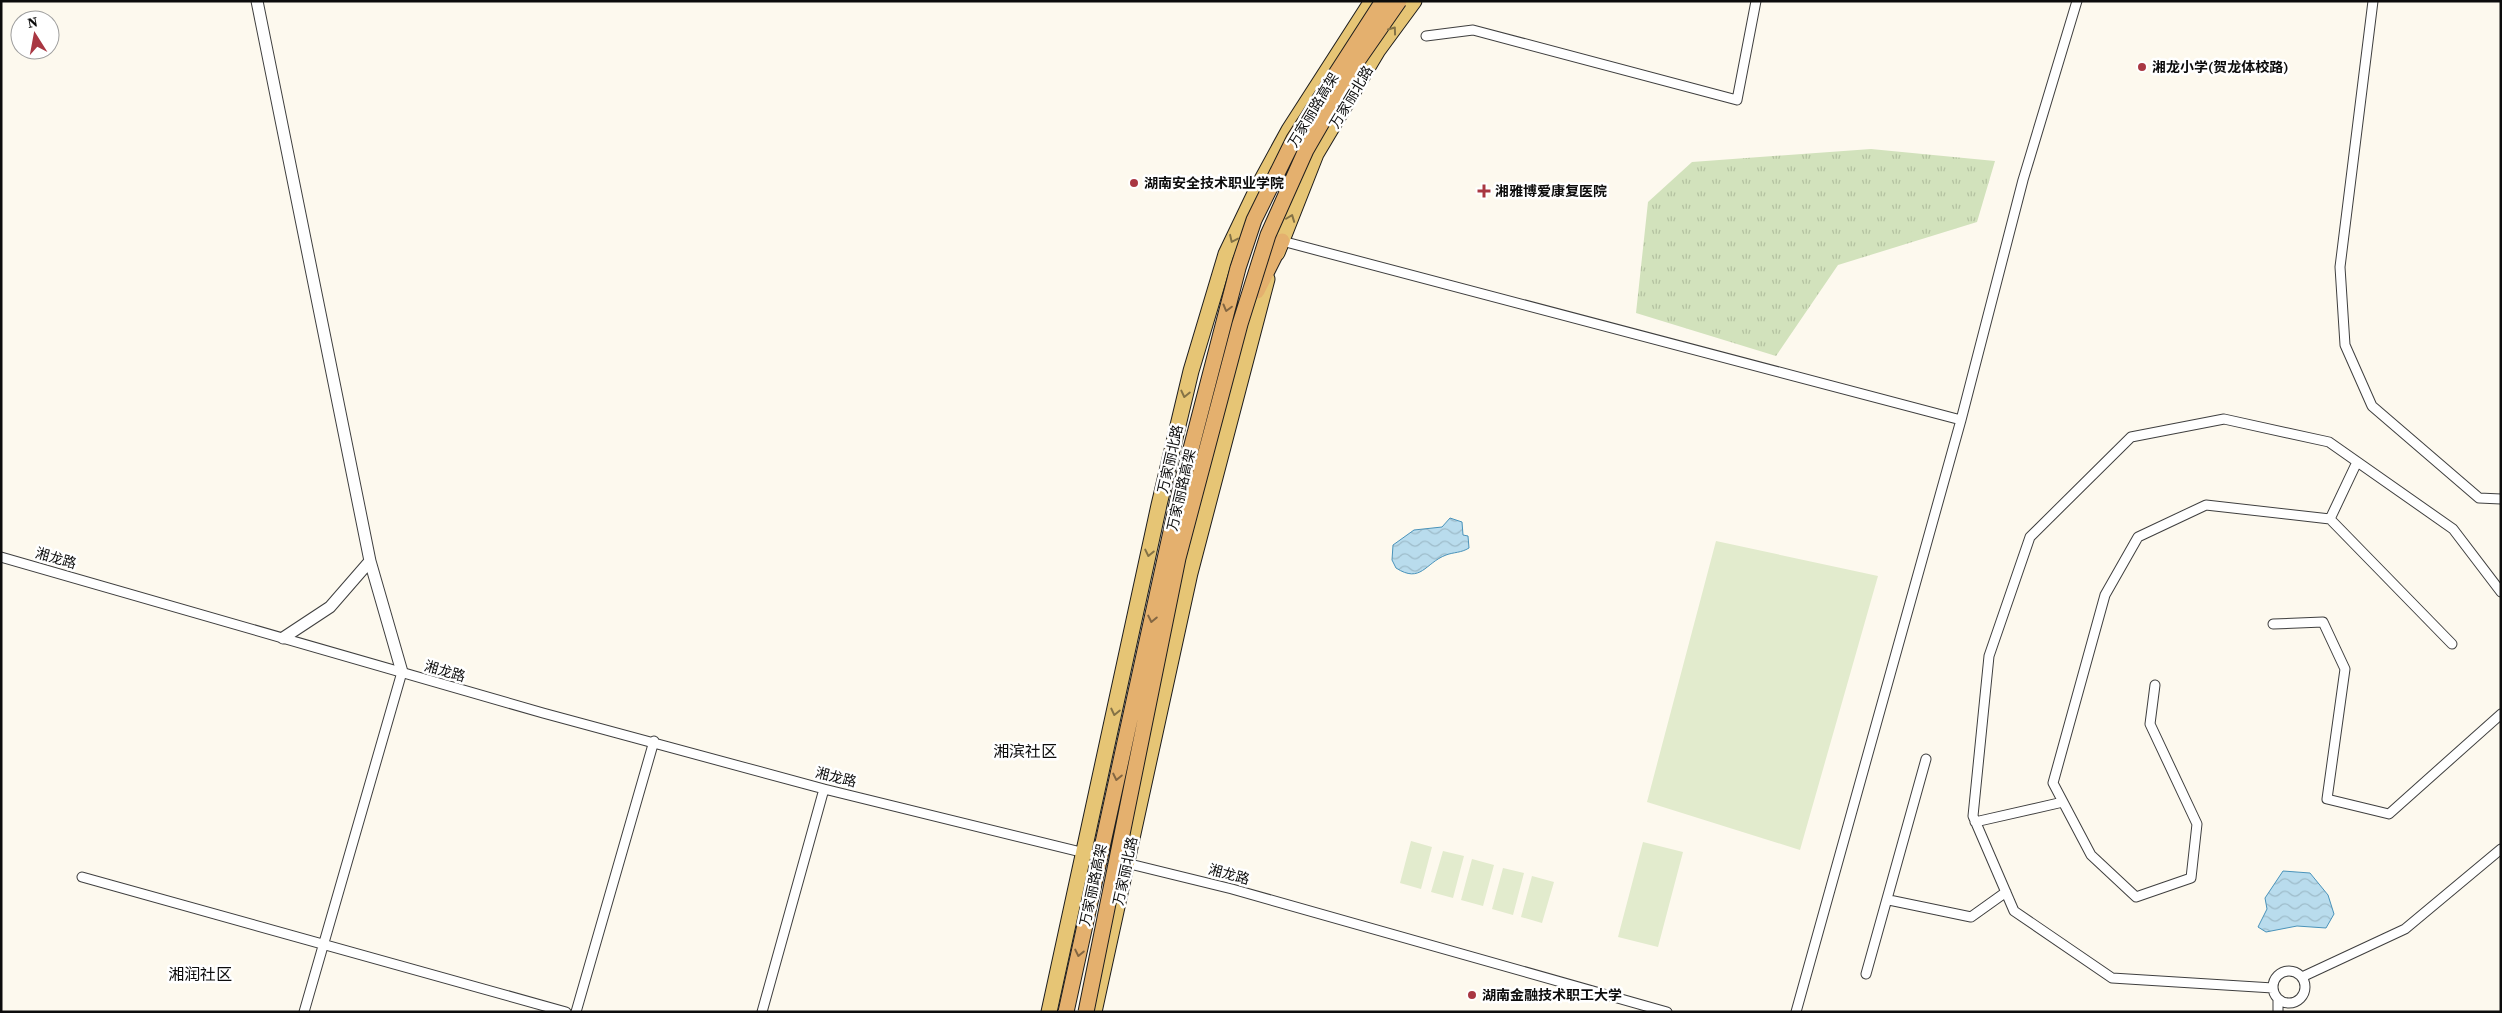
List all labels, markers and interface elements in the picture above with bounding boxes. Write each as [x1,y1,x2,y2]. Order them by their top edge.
north arrow [10,10,60,60]
text: N [26,11,39,33]
one-way arrow [1387,26,1396,36]
place label: 湘龙小学(贺龙体校路) [2152,57,2289,77]
marker: 湘龙小学(贺龙体校路) [2136,61,2148,73]
street label: 万家丽北路 [1324,62,1378,132]
street label: 万家丽路高架 [1283,69,1343,151]
place label: 湖南安全技术职业学院 [1144,173,1284,193]
marker: 湖南安全技术职业学院 [1128,177,1140,189]
place label: 湘雅博爱康复医院 [1495,181,1607,201]
marker: 湘雅博爱康复医院 [1477,184,1491,198]
one-way arrow [1285,214,1295,223]
one-way arrow [1229,234,1239,243]
one-way arrow [1223,303,1233,311]
one-way arrow [1180,390,1191,399]
street label: 万家丽北路 [1152,423,1188,495]
street label: 万家丽路高架 [1162,447,1200,533]
street label: 湘龙路 [33,543,79,573]
one-way arrow [1144,548,1155,557]
one-way arrow [1147,614,1157,623]
street label: 湘龙路 [422,656,468,686]
one-way arrow [1110,707,1121,716]
district label: 湘滨社区 [993,740,1057,762]
street label: 湘龙路 [813,762,859,792]
one-way arrow [1112,773,1123,782]
street label: 万家丽北路 [1108,835,1142,907]
street label: 万家丽路高架 [1074,842,1112,928]
street label: 湘龙路 [1206,859,1252,889]
one-way arrow [1074,949,1085,958]
district label: 湘润社区 [168,963,232,985]
place label: 湖南金融技术职工大学 [1482,985,1622,1005]
marker: 湖南金融技术职工大学 [1466,989,1478,1001]

